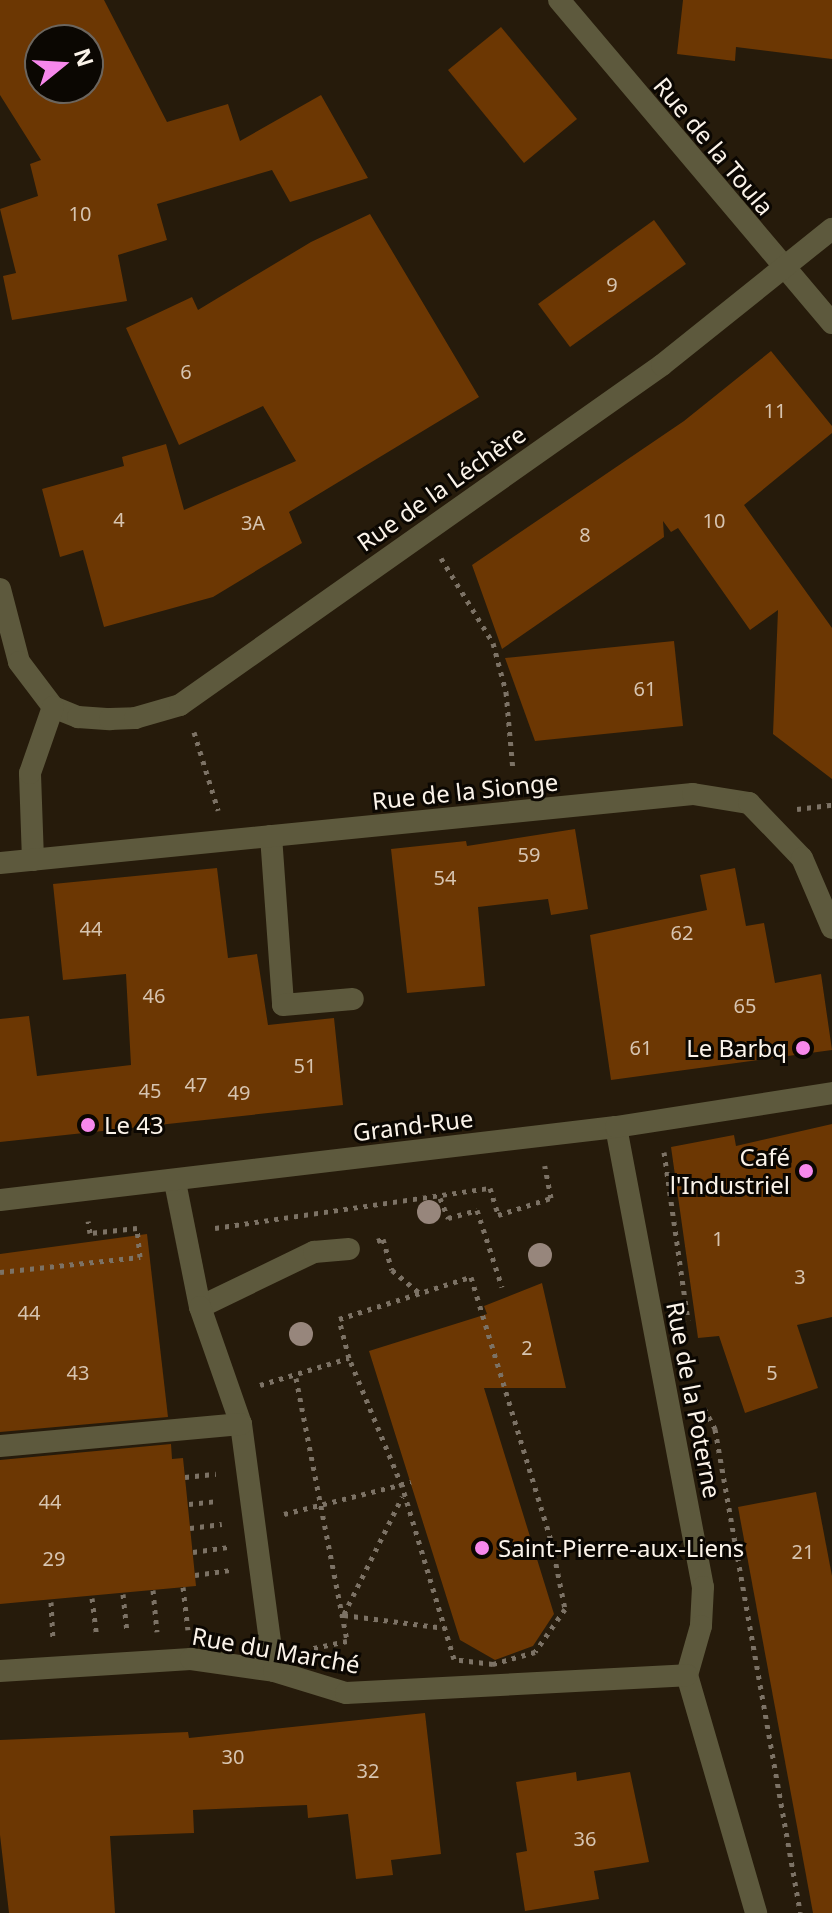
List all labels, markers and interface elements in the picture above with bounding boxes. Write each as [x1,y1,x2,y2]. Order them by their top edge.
north arrow [24,24,104,104]
text: N [68,44,102,70]
street label: Rue de la Toula [648,71,780,221]
house number: 10 [69,201,91,225]
house number: 9 [606,272,618,296]
house number: 6 [180,359,192,383]
house number: 11 [764,398,786,422]
street label: Rue de la Léchère [351,419,531,557]
house number: 4 [113,507,125,531]
house number: 10 [703,508,725,532]
house number: 3A [241,510,265,534]
house number: 8 [579,522,591,546]
house number: 61 [634,676,656,700]
street label: Rue de la Sionge [371,767,559,815]
house number: 59 [518,842,540,866]
house number: 54 [434,865,456,889]
house number: 44 [80,916,102,940]
house number: 62 [671,920,693,944]
house number: 46 [143,983,165,1007]
house number: 65 [734,993,756,1017]
place label: Le Barbq [686,1034,787,1062]
house number: 61 [630,1035,652,1059]
marker: Le Barbq [794,1039,812,1057]
house number: 51 [294,1053,316,1077]
house number: 47 [185,1072,207,1096]
house number: 45 [139,1078,161,1102]
house number: 49 [228,1080,250,1104]
street label: Grand-Rue [351,1103,475,1147]
place label: Le 43 [104,1111,164,1139]
marker: Le 43 [79,1116,97,1134]
place label: Café l'Industriel [670,1143,790,1199]
marker: Café l'Industriel [797,1162,815,1180]
house number: 1 [712,1226,724,1250]
house number: 3 [794,1264,806,1288]
street label: Rue de la Poterne [661,1299,727,1501]
house number: 44 [18,1300,40,1324]
house number: 2 [521,1335,533,1359]
house number: 43 [67,1360,89,1384]
house number: 5 [766,1360,778,1384]
house number: 44 [39,1489,61,1513]
place label: Saint-Pierre-aux-Liens [498,1534,744,1562]
marker: Saint-Pierre-aux-Liens [473,1539,491,1557]
house number: 21 [792,1539,814,1563]
house number: 29 [43,1546,65,1570]
street label: Rue du Marché [190,1621,362,1679]
house number: 30 [222,1744,244,1768]
house number: 32 [357,1758,379,1782]
house number: 36 [574,1826,596,1850]

